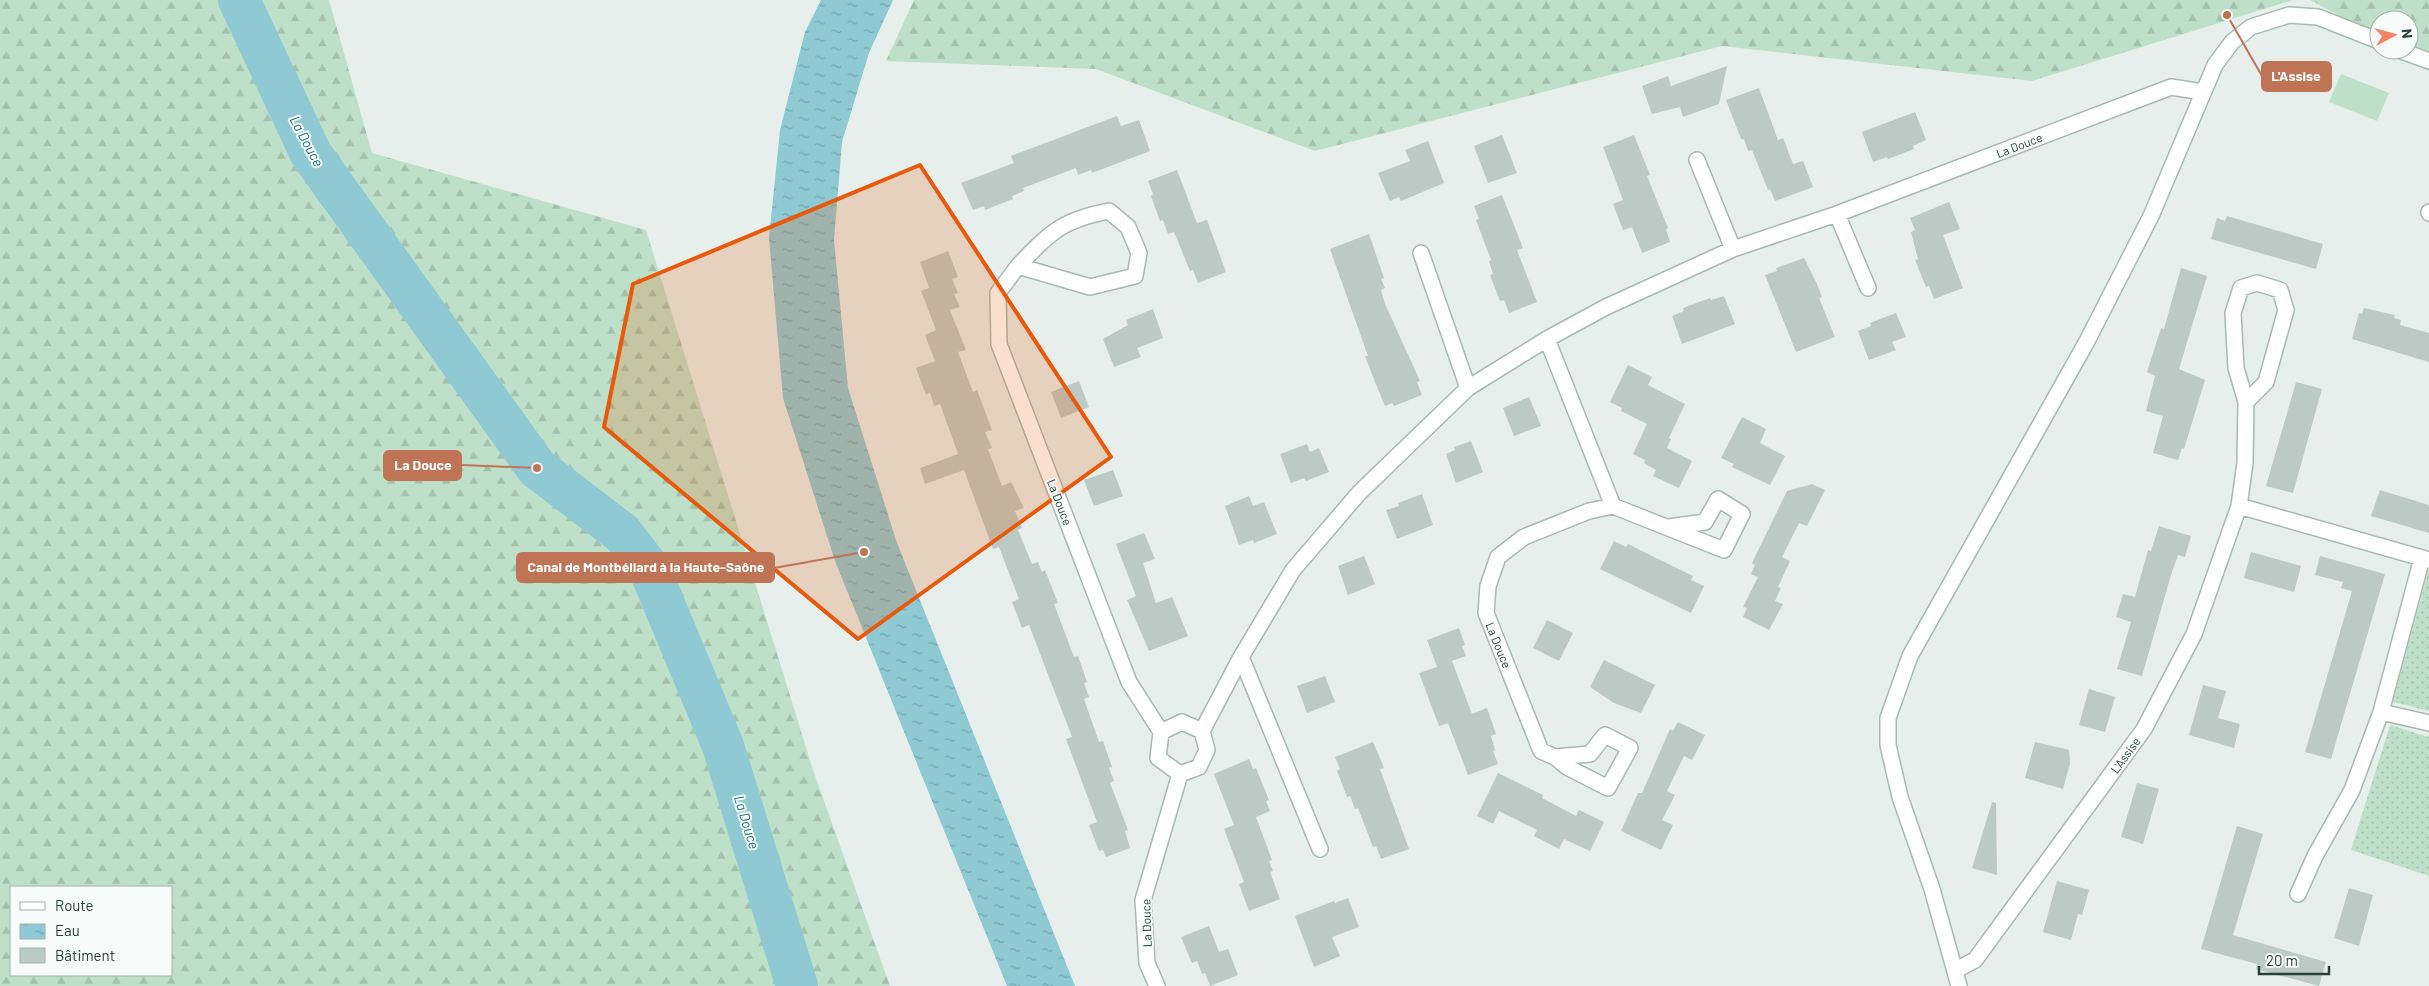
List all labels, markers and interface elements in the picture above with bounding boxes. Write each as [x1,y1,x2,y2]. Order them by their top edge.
north arrow [2369,10,2419,60]
text: N [2398,28,2416,39]
callout: L'Assise [2262,62,2331,91]
text: L'Assise [2271,67,2321,84]
water label: La Douce [287,113,327,169]
street label: La Douce [1994,130,2044,160]
callout: La Douce [384,451,461,480]
text: La Douce [394,456,452,473]
street label: La Douce [1045,477,1075,527]
callout: Canal de Montbéliard à la Haute-Saône [517,553,774,582]
text: Canal de Montbéliard à la Haute-Saône [528,558,765,575]
street label: La Douce [1483,620,1515,670]
street label: L'Assise [2107,734,2143,776]
water label: La Douce [731,793,763,851]
legend [10,886,172,976]
text: Route [55,896,94,914]
street label: La Douce [1138,899,1154,947]
text: Eau [55,921,80,939]
scale bar [2259,944,2329,976]
text: Bâtiment [55,946,115,964]
text: 20 m [2266,951,2298,969]

